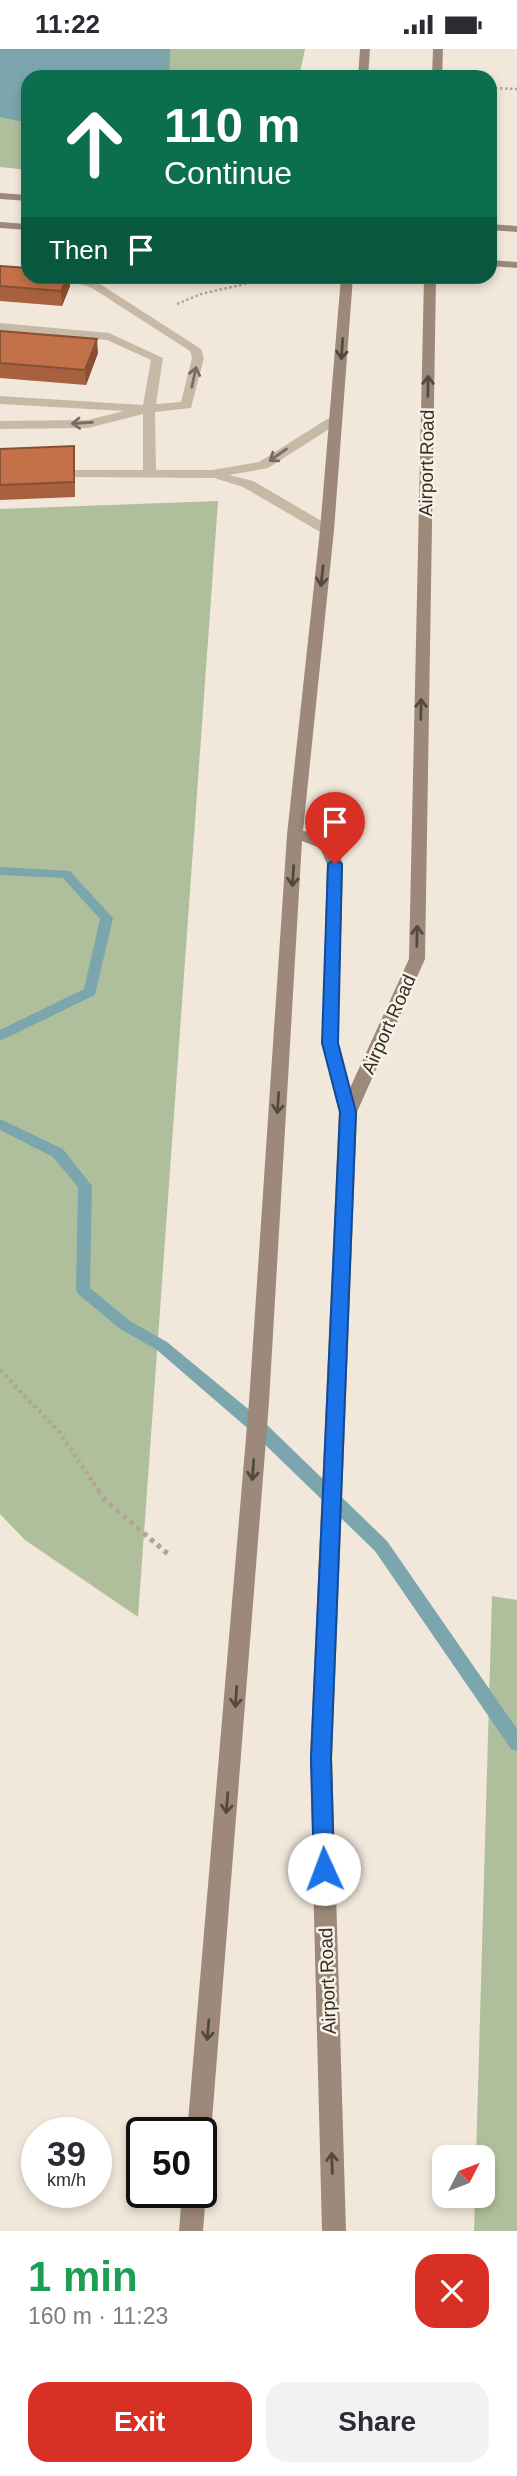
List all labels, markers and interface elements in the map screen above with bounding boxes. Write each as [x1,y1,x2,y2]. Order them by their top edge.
text: 11:22 [35,9,100,39]
icon: ahead [49,98,140,189]
text: 110 m [164,98,300,152]
text: Continue [164,155,292,191]
icon: arrive [122,231,160,269]
text: Then [49,235,108,265]
one-way arrow [335,338,348,360]
one-way arrow [187,366,201,389]
one-way arrow [421,375,434,398]
street label: Airport Road [415,409,438,517]
one-way arrow [71,417,94,430]
one-way arrow [269,448,288,462]
one-way arrow [315,564,328,587]
one-way arrow [414,698,428,721]
pin [305,792,365,864]
icon: arrive [316,803,354,841]
one-way arrow [286,864,299,886]
one-way arrow [410,925,424,948]
street label: Airport Road [357,971,420,1077]
one-way arrow [271,1091,284,1113]
one-way arrow [247,1458,260,1481]
one-way arrow [229,1685,242,1708]
one-way arrow [220,1792,233,1814]
position arrow [287,1832,361,1906]
street label: Airport Road [315,1927,340,2035]
one-way arrow [201,2018,214,2041]
speed limit sign: 50 [126,2117,217,2208]
text: 39 [47,2134,86,2173]
north arrow [432,2145,495,2209]
map controls [432,2145,495,2208]
one-way arrow [326,2152,339,2175]
text: km/h [47,2170,86,2190]
text: 1 min [28,2253,138,2300]
button: close [415,2254,489,2328]
text: 160 m · 11:23 [28,2303,168,2329]
button: Exit [28,2382,252,2462]
button: Share [266,2382,489,2462]

